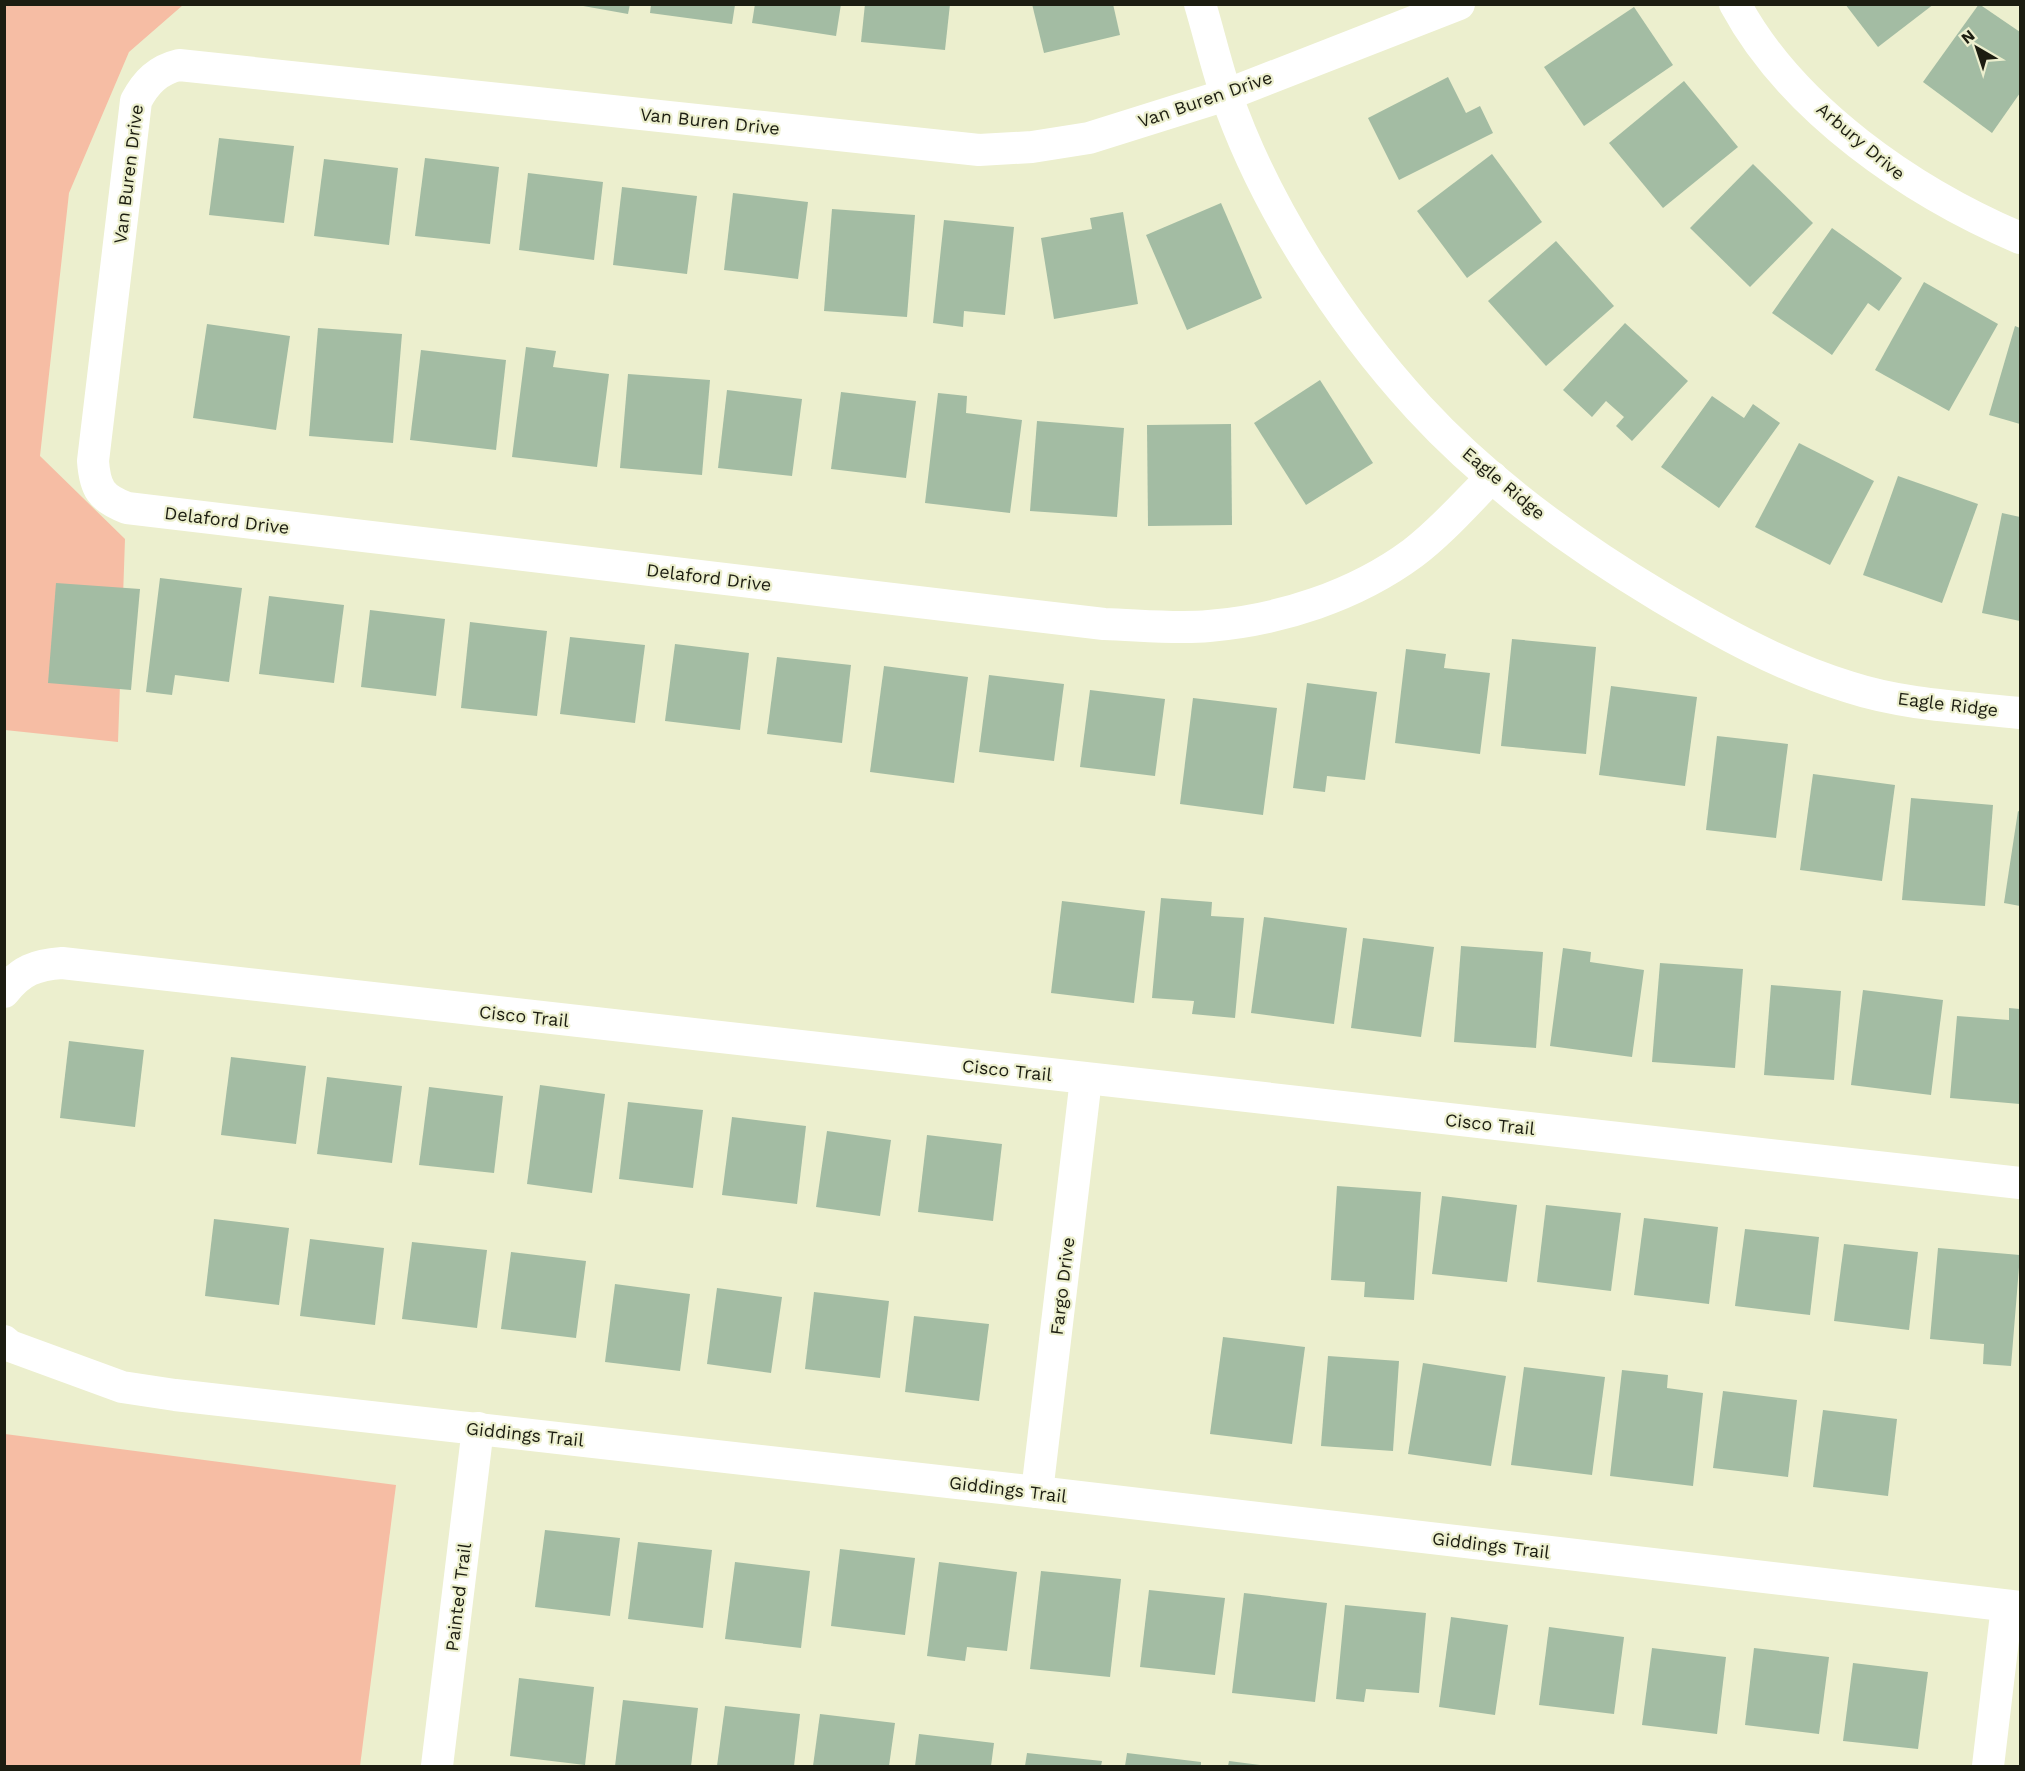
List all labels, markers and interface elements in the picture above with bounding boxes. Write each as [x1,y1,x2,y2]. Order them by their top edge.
north arrow [1947,18,2007,78]
text: N [1957,26,1978,48]
street label: Van Buren Drive [1135,66,1275,132]
street label: Arbury Drive [1813,98,1909,184]
street label: Van Buren Drive [109,103,147,245]
street label: Van Buren Drive [639,103,781,139]
street label: Eagle Ridge [1458,442,1550,524]
street label: Delaford Drive [163,502,291,538]
street label: Delaford Drive [645,559,773,595]
street label: Eagle Ridge [1896,687,2000,721]
street label: Cisco Trail [478,1001,571,1031]
street label: Cisco Trail [961,1055,1054,1085]
street label: Cisco Trail [1444,1109,1537,1139]
street label: Fargo Drive [1046,1236,1078,1336]
street label: Giddings Trail [465,1417,585,1451]
street label: Giddings Trail [948,1471,1068,1507]
street label: Giddings Trail [1431,1527,1551,1563]
street label: Painted Trail [441,1541,475,1652]

